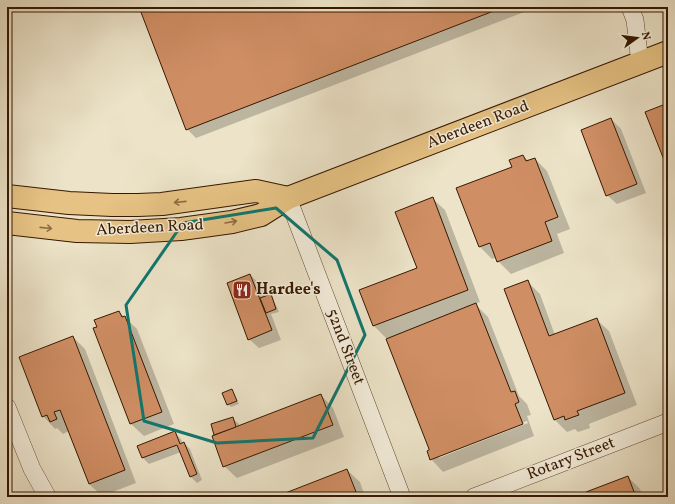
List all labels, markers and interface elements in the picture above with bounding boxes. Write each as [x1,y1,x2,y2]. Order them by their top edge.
north arrow [617,18,657,58]
text: N [637,30,653,42]
street label: Aberdeen Road [424,95,532,155]
one-way arrow [174,198,187,205]
street label: Aberdeen Road [96,214,204,242]
one-way arrow [224,218,237,226]
one-way arrow [39,224,52,232]
restaurant icon: Hardee's [231,279,253,301]
place label: Hardee's [256,279,321,301]
street label: 52nd Street [320,306,370,389]
street label: Rotary Street [524,432,619,486]

